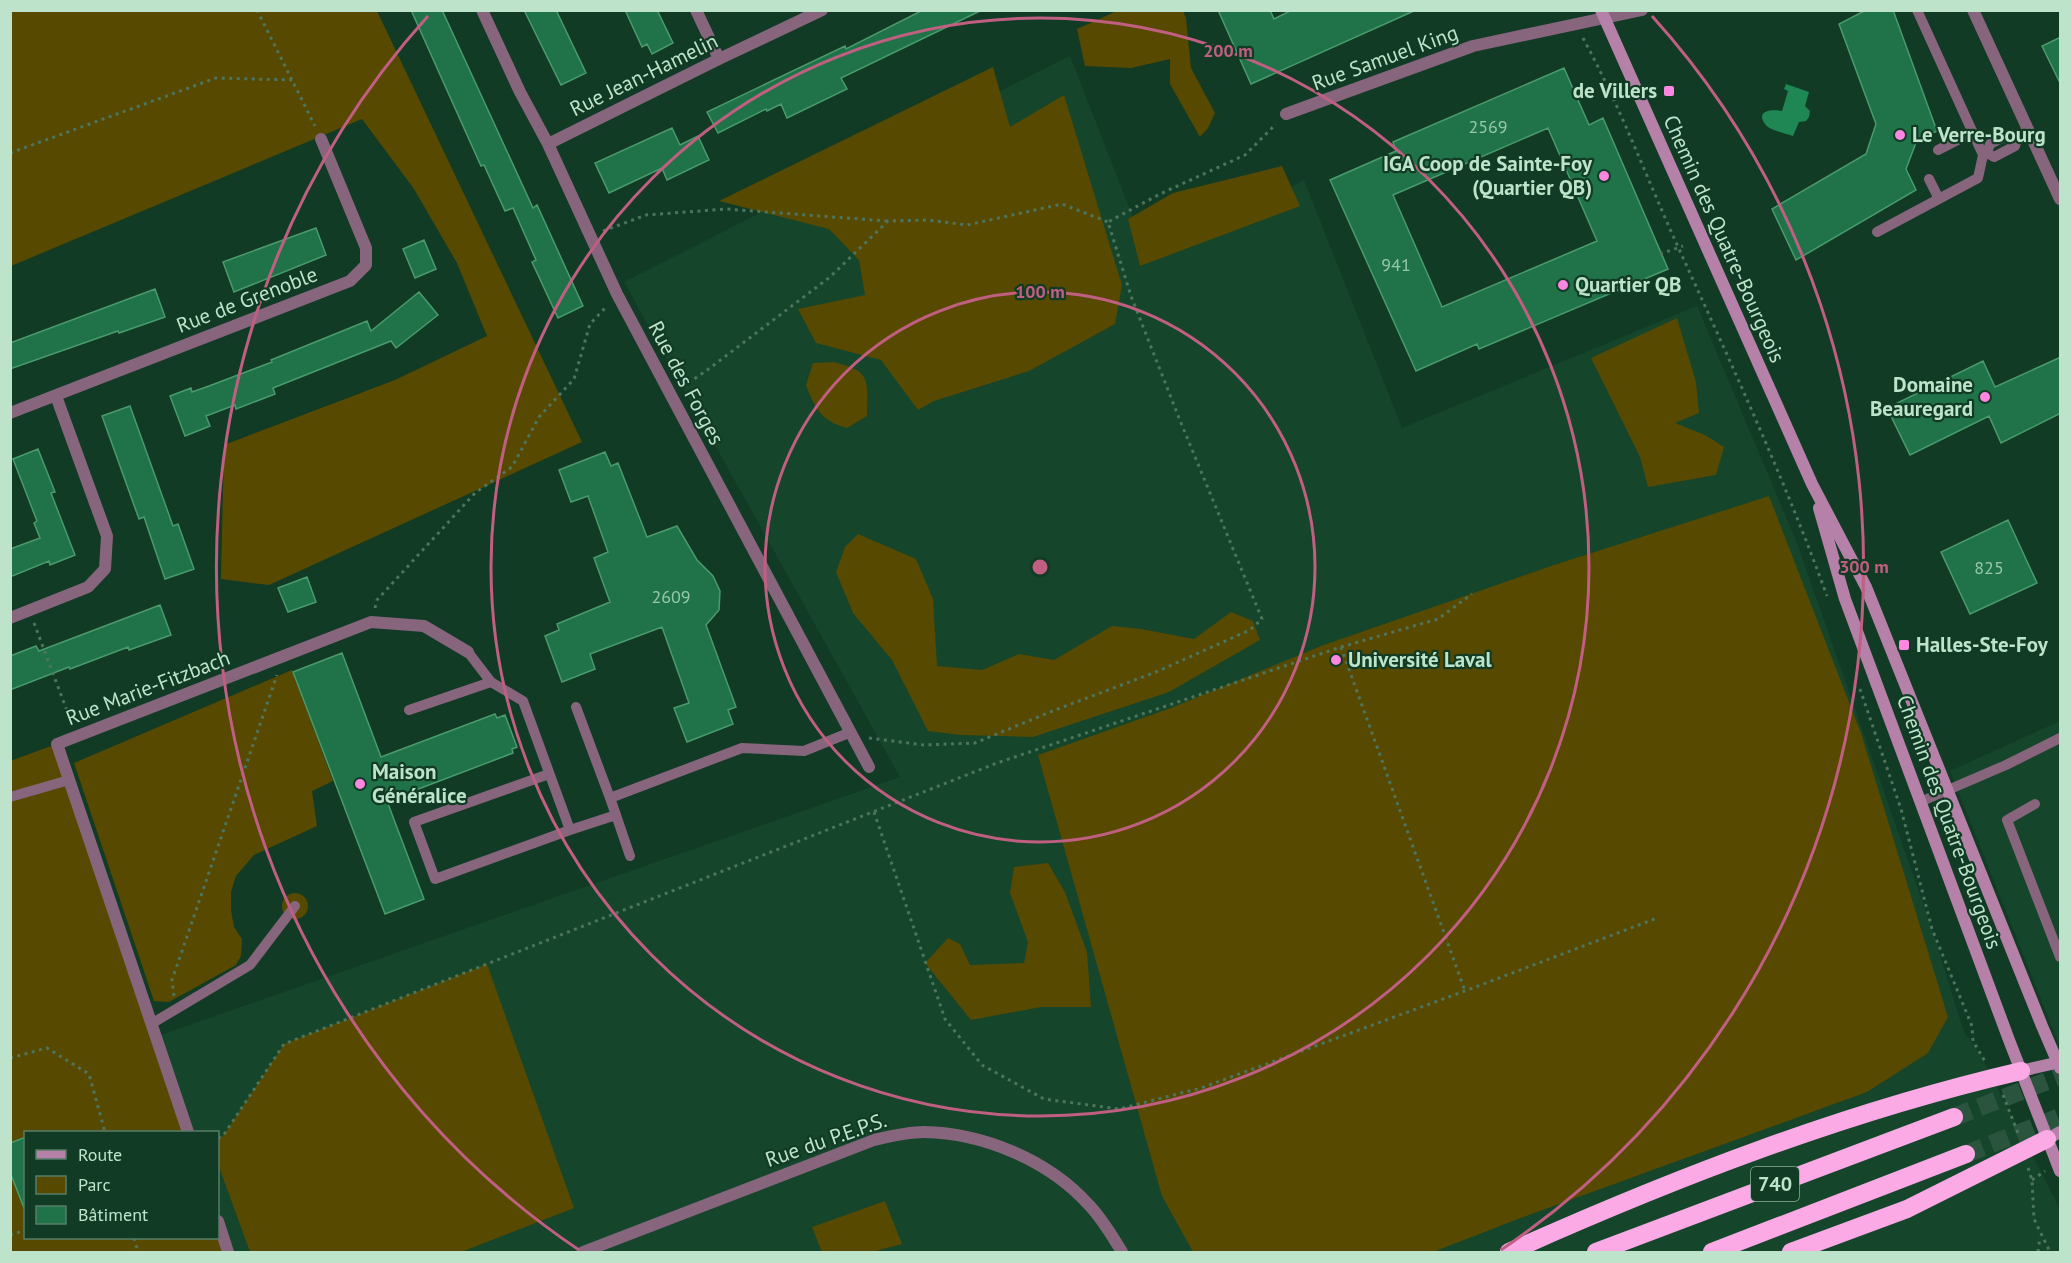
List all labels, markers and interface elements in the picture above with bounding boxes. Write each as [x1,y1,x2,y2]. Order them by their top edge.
street label: Rue Samuel King [1308,19,1462,96]
street label: Rue Jean-Hamelin [565,27,722,122]
text: 200 m [1203,39,1253,62]
place label: de Villers [1573,77,1657,104]
marker: de Villers [1662,84,1676,98]
street label: Chemin des Quatre-Bourgeois [1658,111,1791,367]
house number: 2569 [1468,115,1508,138]
place label: Le Verre-Bourg [1912,121,2046,148]
marker: Le Verre-Bourg [1893,128,1907,142]
place label: IGA Coop de Sainte-Foy (Quartier QB) [1383,150,1593,201]
marker: IGA Coop de Sainte-Foy (Quartier QB) [1597,169,1611,183]
house number: 941 [1381,253,1411,276]
street label: Rue de Grenoble [172,260,321,339]
place label: Quartier QB [1575,271,1681,298]
marker: Quartier QB [1556,278,1570,292]
text: 100 m [1015,280,1065,303]
street label: Rue des Forges [643,316,730,449]
place label: Domaine Beauregard [1870,371,1973,422]
marker: Domaine Beauregard [1978,390,1992,404]
text: 300 m [1839,555,1889,578]
house number: 825 [1974,556,2004,579]
centre of rings [1030,557,1050,577]
house number: 2609 [651,585,691,608]
place label: Halles-Ste-Foy [1916,631,2049,658]
marker: Halles-Ste-Foy [1897,638,1911,652]
street label: Rue Marie-Fitzbach [62,644,234,731]
place label: Université Laval [1348,646,1493,673]
marker: Université Laval [1329,653,1343,667]
street label: Chemin des Quatre-Bourgeois [1891,691,2008,953]
place label: Maison Généralice [372,758,467,809]
marker: Maison Généralice [353,777,367,791]
street label: Rue du P.E.P.S. [762,1106,890,1173]
legend [24,1131,219,1239]
text: Route [78,1143,122,1166]
road number: 740 [1751,1167,1799,1201]
text: Parc [78,1173,111,1196]
text: Bâtiment [78,1203,148,1226]

